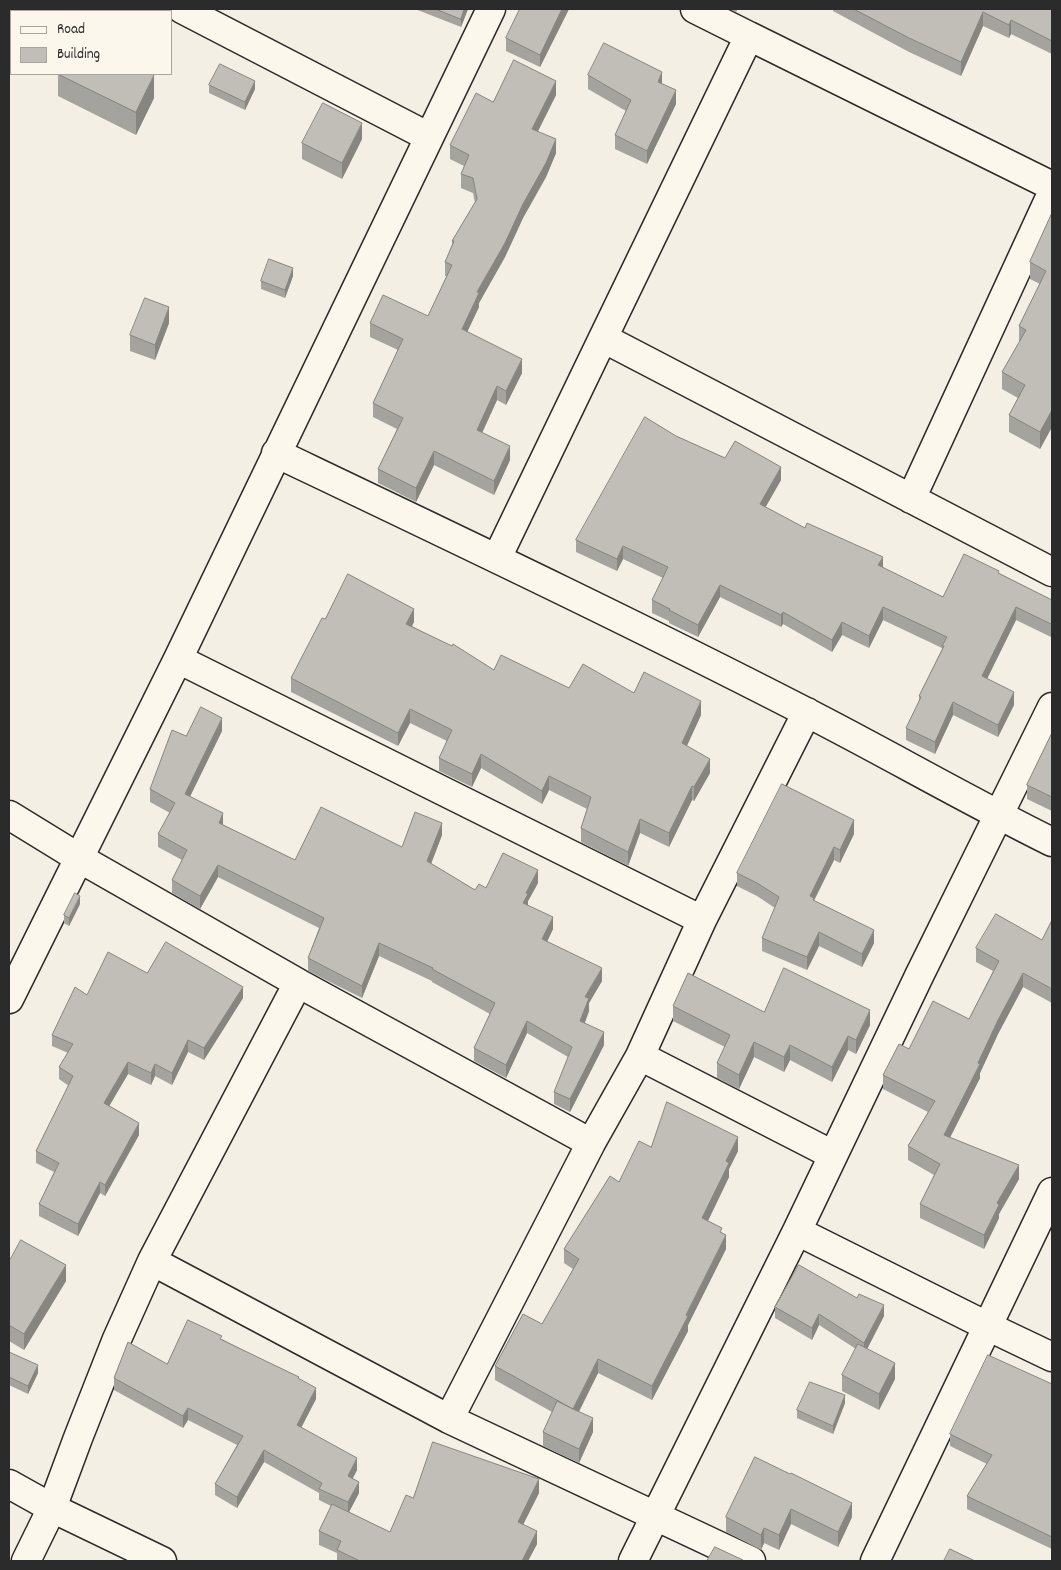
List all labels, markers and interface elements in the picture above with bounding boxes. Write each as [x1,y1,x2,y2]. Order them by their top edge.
legend [10,10,172,75]
text: Road [57,19,85,41]
text: Building [57,44,100,66]

